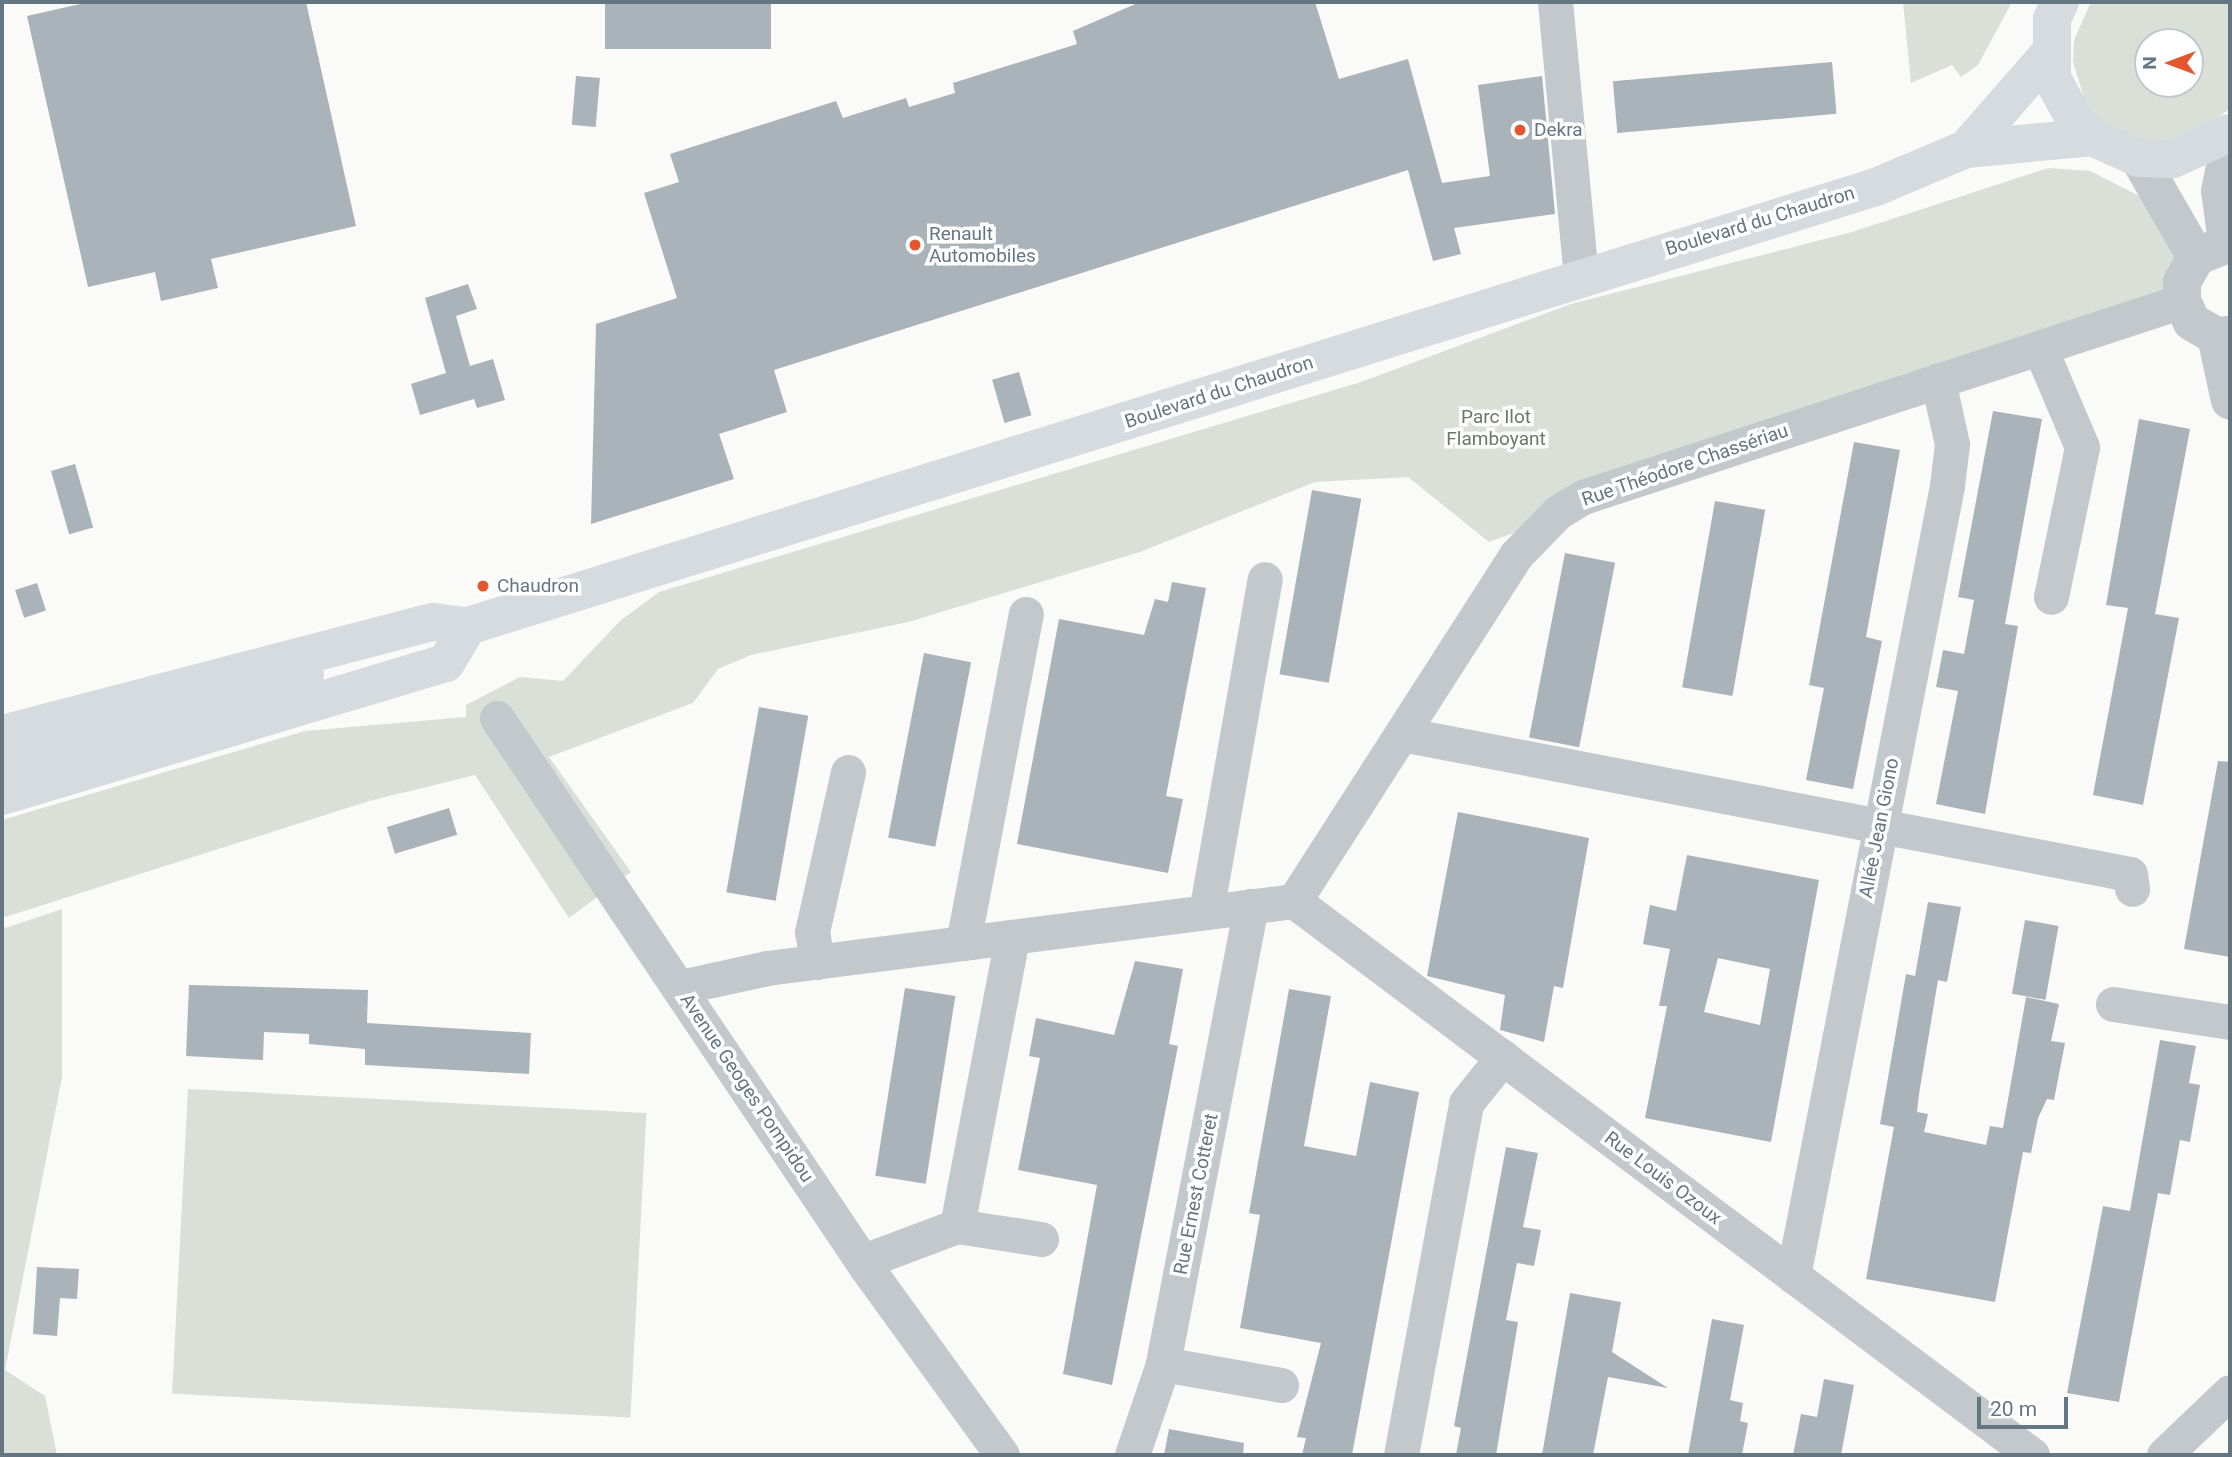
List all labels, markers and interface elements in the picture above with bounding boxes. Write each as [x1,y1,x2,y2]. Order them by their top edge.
north arrow [2134,28,2204,98]
text: N [2138,56,2161,70]
place label: Dekra [1534,119,1583,141]
marker: Dekra [1512,122,1528,138]
street label: Boulevard du Chaudron [1663,181,1857,261]
place label: Renault Automobiles [929,223,1036,267]
marker: Renault Automobiles [907,237,923,253]
street label: Boulevard du Chaudron [1122,351,1316,433]
park label: Parc Ilot Flamboyant [1446,406,1546,450]
street label: Rue Théodore Chassériau [1579,419,1791,511]
place label: Chaudron [497,575,579,597]
marker: Chaudron [475,578,491,594]
street label: Allée Jean Giono [1854,756,1904,900]
street label: Avenue Geoges Pompidou [675,989,819,1187]
street label: Rue Ernest Cotteret [1169,1111,1223,1277]
street label: Rue Louis Ozoux [1600,1127,1726,1229]
scale bar [1980,1384,2071,1428]
text: 20 m [1990,1397,2037,1421]

